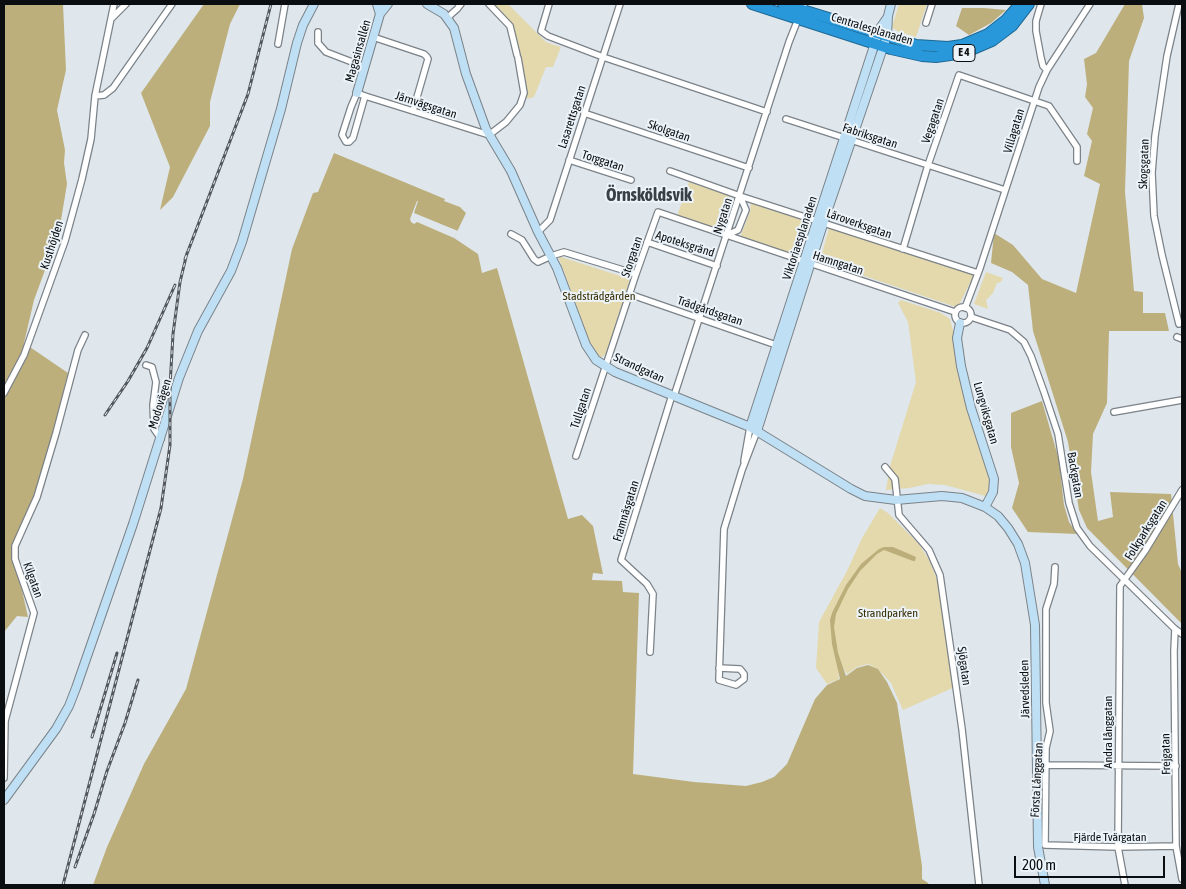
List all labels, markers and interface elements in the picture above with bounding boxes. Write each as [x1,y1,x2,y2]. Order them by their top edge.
street label: Centralesplanaden [829,10,915,48]
street label: Magasinsallén [342,18,374,84]
road number: E 4 [953,44,975,62]
street label: Lasarettsgatan [555,84,589,150]
street label: Järnvägsgatan [393,88,459,122]
street label: Vegagatan [919,97,947,145]
street label: Villagatan [1000,107,1028,155]
street label: Skolgatan [646,117,692,145]
street label: Fabriksgatan [841,120,899,152]
street label: Skogsgatan [1136,139,1152,189]
street label: Torggatan [580,147,626,175]
district label: Örnsköldsvik [606,184,692,206]
street label: Viktoriaesplanaden [780,194,820,282]
street label: Nygatan [710,196,736,236]
street label: Läroverksgatan [825,206,893,242]
street label: Kusthöjden [37,219,67,271]
street label: Apoteksgränd [654,228,716,260]
street label: Storgatan [618,235,646,279]
street label: Hamngatan [811,248,865,278]
park label: Stadsträdgården [562,289,636,303]
street label: Trädgårdsgatan [675,293,745,329]
street label: Strandgatan [611,350,667,386]
street label: Modovägen [146,377,174,431]
street label: Lungviksgatan [970,380,1002,446]
street label: Tullgatan [568,386,594,430]
street label: Backgatan [1064,451,1086,499]
street label: Framnäsgatan [610,479,642,543]
street label: Folkparksgatan [1122,497,1170,563]
street label: Kilgatan [20,560,46,600]
park label: Strandparken [858,606,918,620]
street label: Sjögatan [954,646,974,686]
street label: Järvedsleden [1017,660,1033,718]
street label: Andra långgatan [1101,696,1115,768]
street label: Frejgatan [1158,733,1174,775]
street label: Första Långgatan [1028,742,1046,818]
street label: Fjärde Tvärgatan [1073,830,1147,844]
scale bar [1016,846,1167,878]
text: 200 m [1022,856,1056,873]

